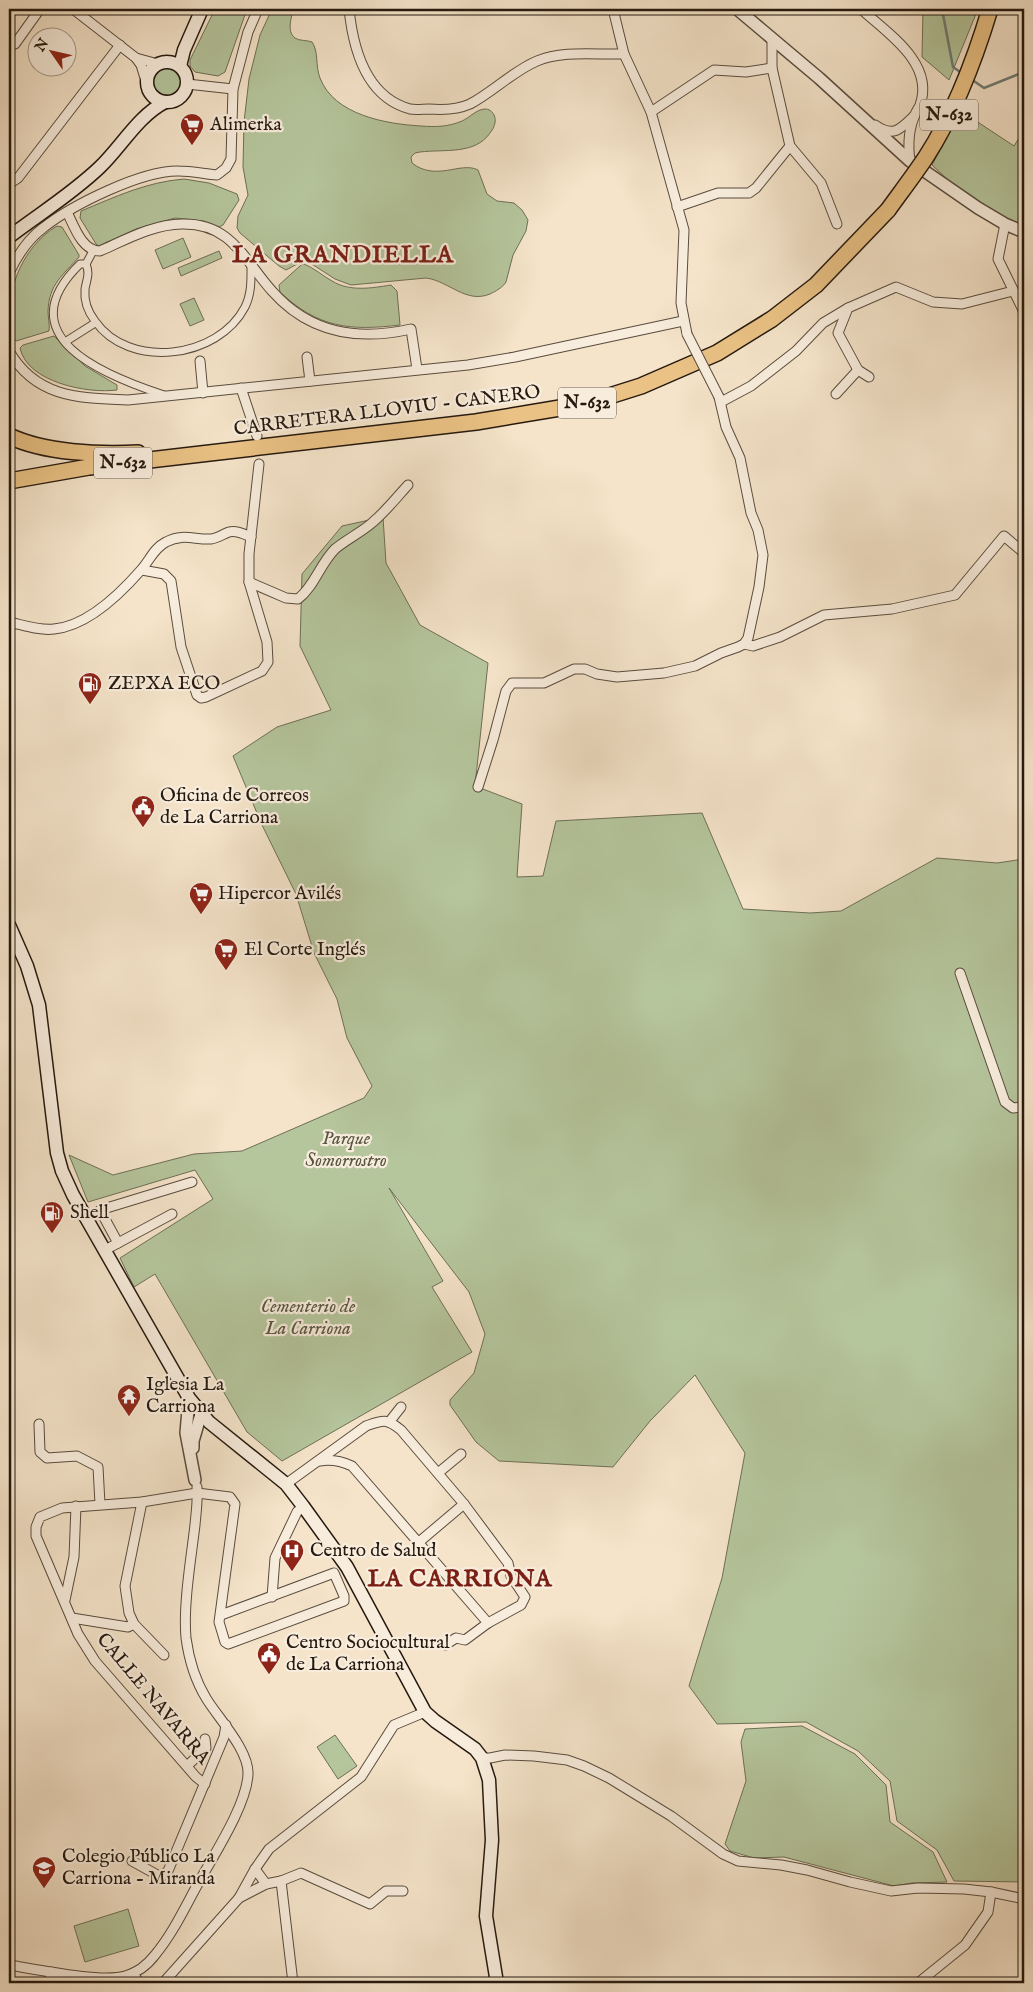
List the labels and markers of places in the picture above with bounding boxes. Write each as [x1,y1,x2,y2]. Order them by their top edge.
supermarket icon: Alimerka [179,112,205,146]
place label: Alimerka [209,113,283,137]
fuel station icon: ZEPXA ECO [77,671,103,705]
place label: ZEPXA ECO [108,672,221,696]
place label: Oficina de Correos de La Carriona [160,784,309,830]
public building icon: Oficina de Correos de La Carriona [130,794,156,828]
supermarket icon: Hipercor Avilés [188,881,214,915]
place label: Hipercor Avilés [218,882,341,906]
supermarket icon: El Corte Inglés [213,937,239,971]
place label: El Corte Inglés [244,938,366,962]
fuel station icon: Shell [39,1200,65,1234]
place label: Shell [70,1201,110,1225]
place label: Iglesia La Carriona [146,1373,225,1419]
temple icon: Iglesia La Carriona [116,1383,142,1417]
hospital icon: Centro de Salud [279,1538,305,1572]
place label: Centro de Salud [310,1539,437,1563]
place label: Centro Sociocultural de La Carriona [286,1631,450,1677]
public building icon: Centro Sociocultural de La Carriona [256,1641,282,1675]
place label: Colegio Público La Carriona - Miranda [62,1845,216,1891]
school or university icon: Colegio Público La Carriona - Miranda [31,1855,57,1889]

